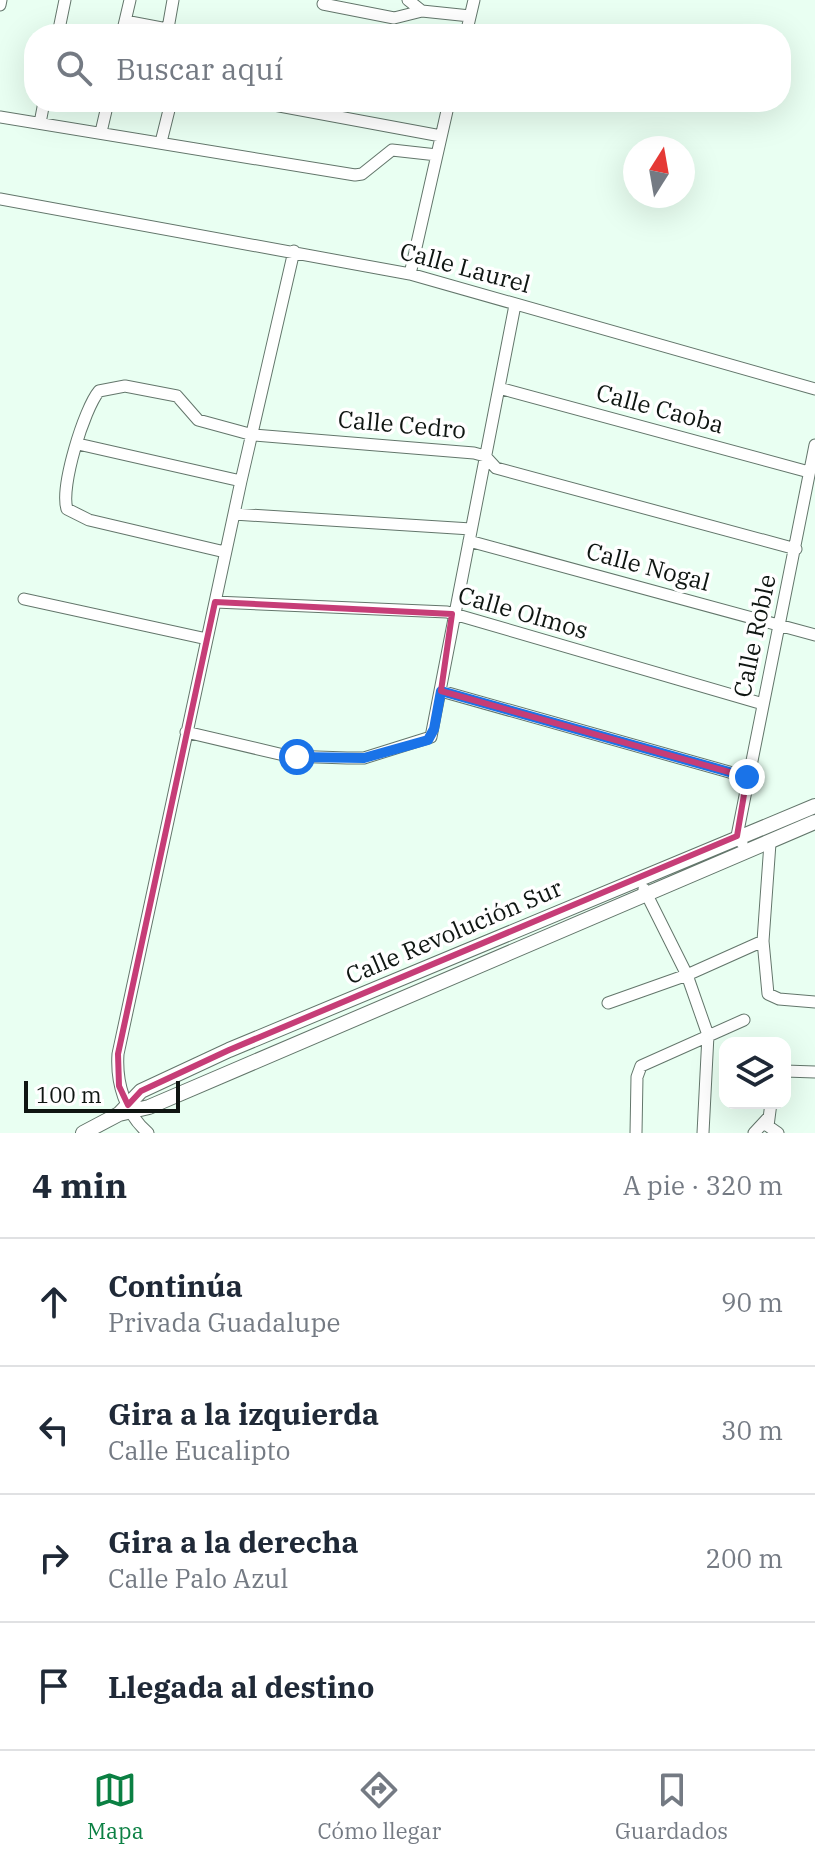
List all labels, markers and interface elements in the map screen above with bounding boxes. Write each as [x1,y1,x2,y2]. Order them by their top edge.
search box [24,24,791,112]
icon: search [52,46,96,90]
text: Buscar aquí [116,49,283,88]
north arrow [623,136,695,208]
street label: Calle Laurel [396,234,534,300]
street label: Calle Caoba [593,376,728,440]
street label: Calle Cedro [337,402,467,446]
street label: Calle Nogal [583,534,714,598]
street label: Calle Roble [725,571,783,700]
street label: Calle Olmos [455,578,592,646]
route start [279,739,315,775]
route end [729,759,765,795]
street label: Calle Revolución Sur [341,871,567,991]
map controls [719,1037,791,1109]
button: layers [719,1037,791,1109]
scale bar [24,1077,180,1113]
text: 100 m [36,1080,102,1109]
text: 4 min [32,1163,127,1207]
text: A pie · 320 m [623,1168,783,1202]
text: Continúa [108,1266,243,1305]
icon: ahead [32,1280,76,1324]
text: 90 m [721,1285,783,1319]
text: Privada Guadalupe [108,1305,341,1339]
text: Gira a la izquierda [108,1394,379,1433]
icon: left [32,1408,76,1452]
text: 30 m [721,1413,783,1447]
text: Calle Eucalipto [108,1433,290,1467]
text: Gira a la derecha [108,1522,359,1561]
icon: right [32,1536,76,1580]
text: 200 m [705,1541,783,1575]
text: Calle Palo Azul [108,1561,288,1595]
icon: arrive [32,1664,76,1708]
text: Llegada al destino [108,1667,374,1706]
tab: Mapa [87,1768,144,1845]
tab: Cómo llegar [318,1768,441,1845]
tab: Guardados [615,1768,728,1845]

